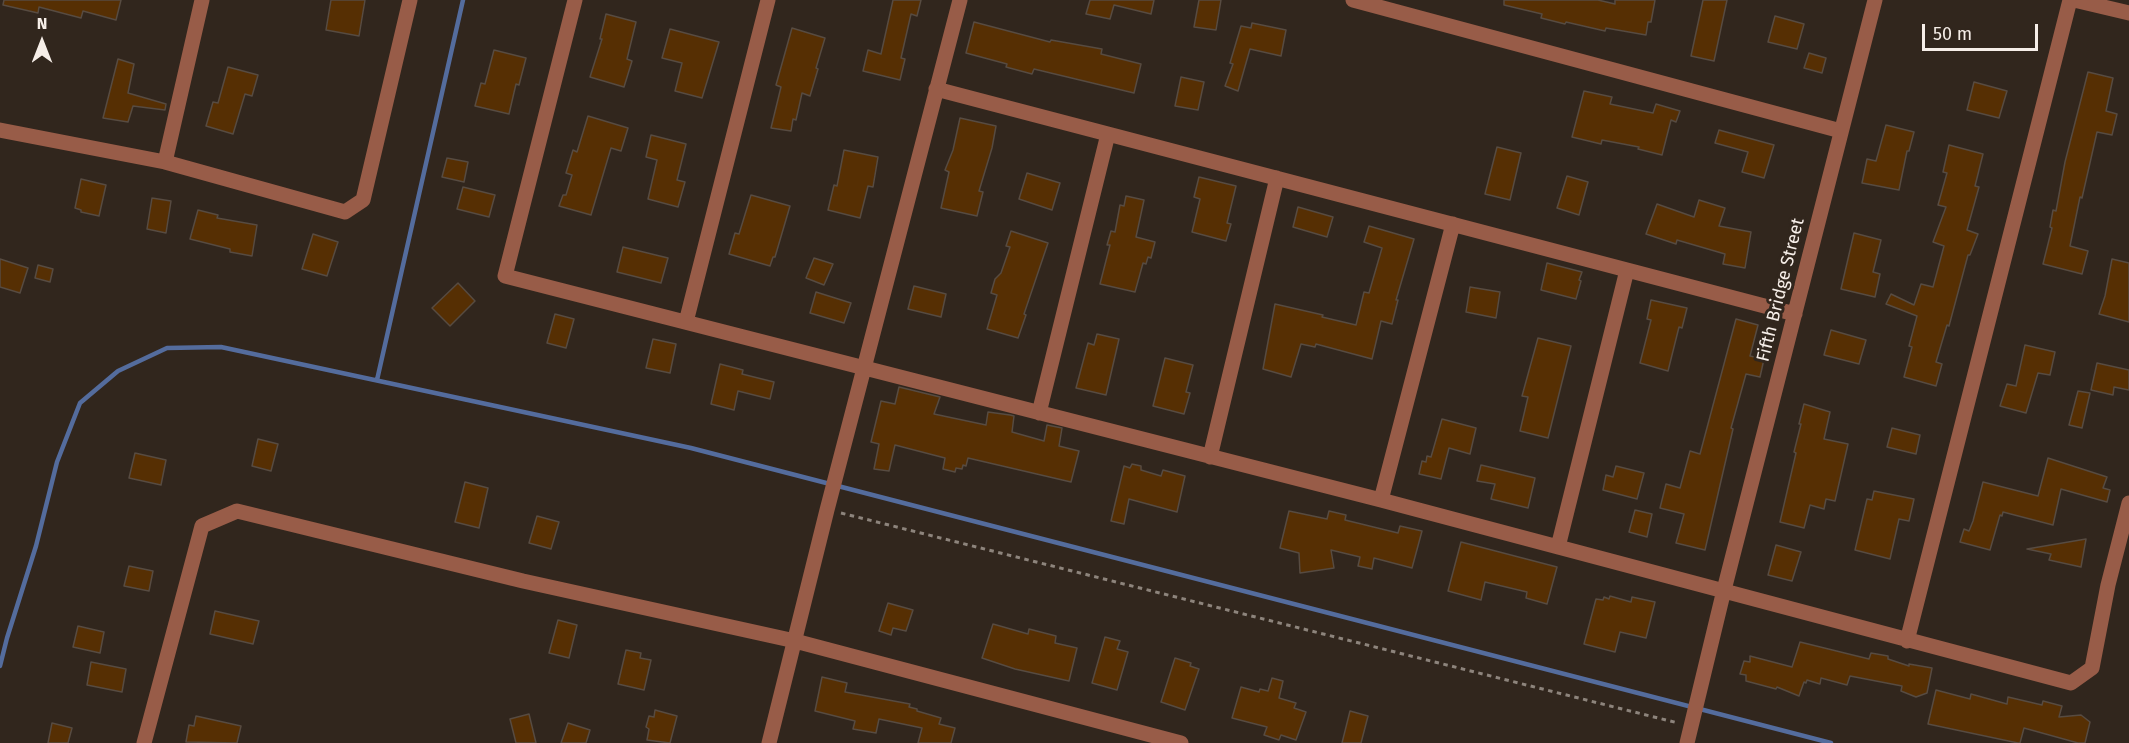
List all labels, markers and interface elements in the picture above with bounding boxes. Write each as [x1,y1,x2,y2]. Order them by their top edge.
north arrow [12,12,72,72]
scale bar [1925,12,2040,50]
text: N [37,14,47,33]
text: 50 m [1933,23,1972,45]
street label: Fifth Bridge Street [1753,216,1809,364]

